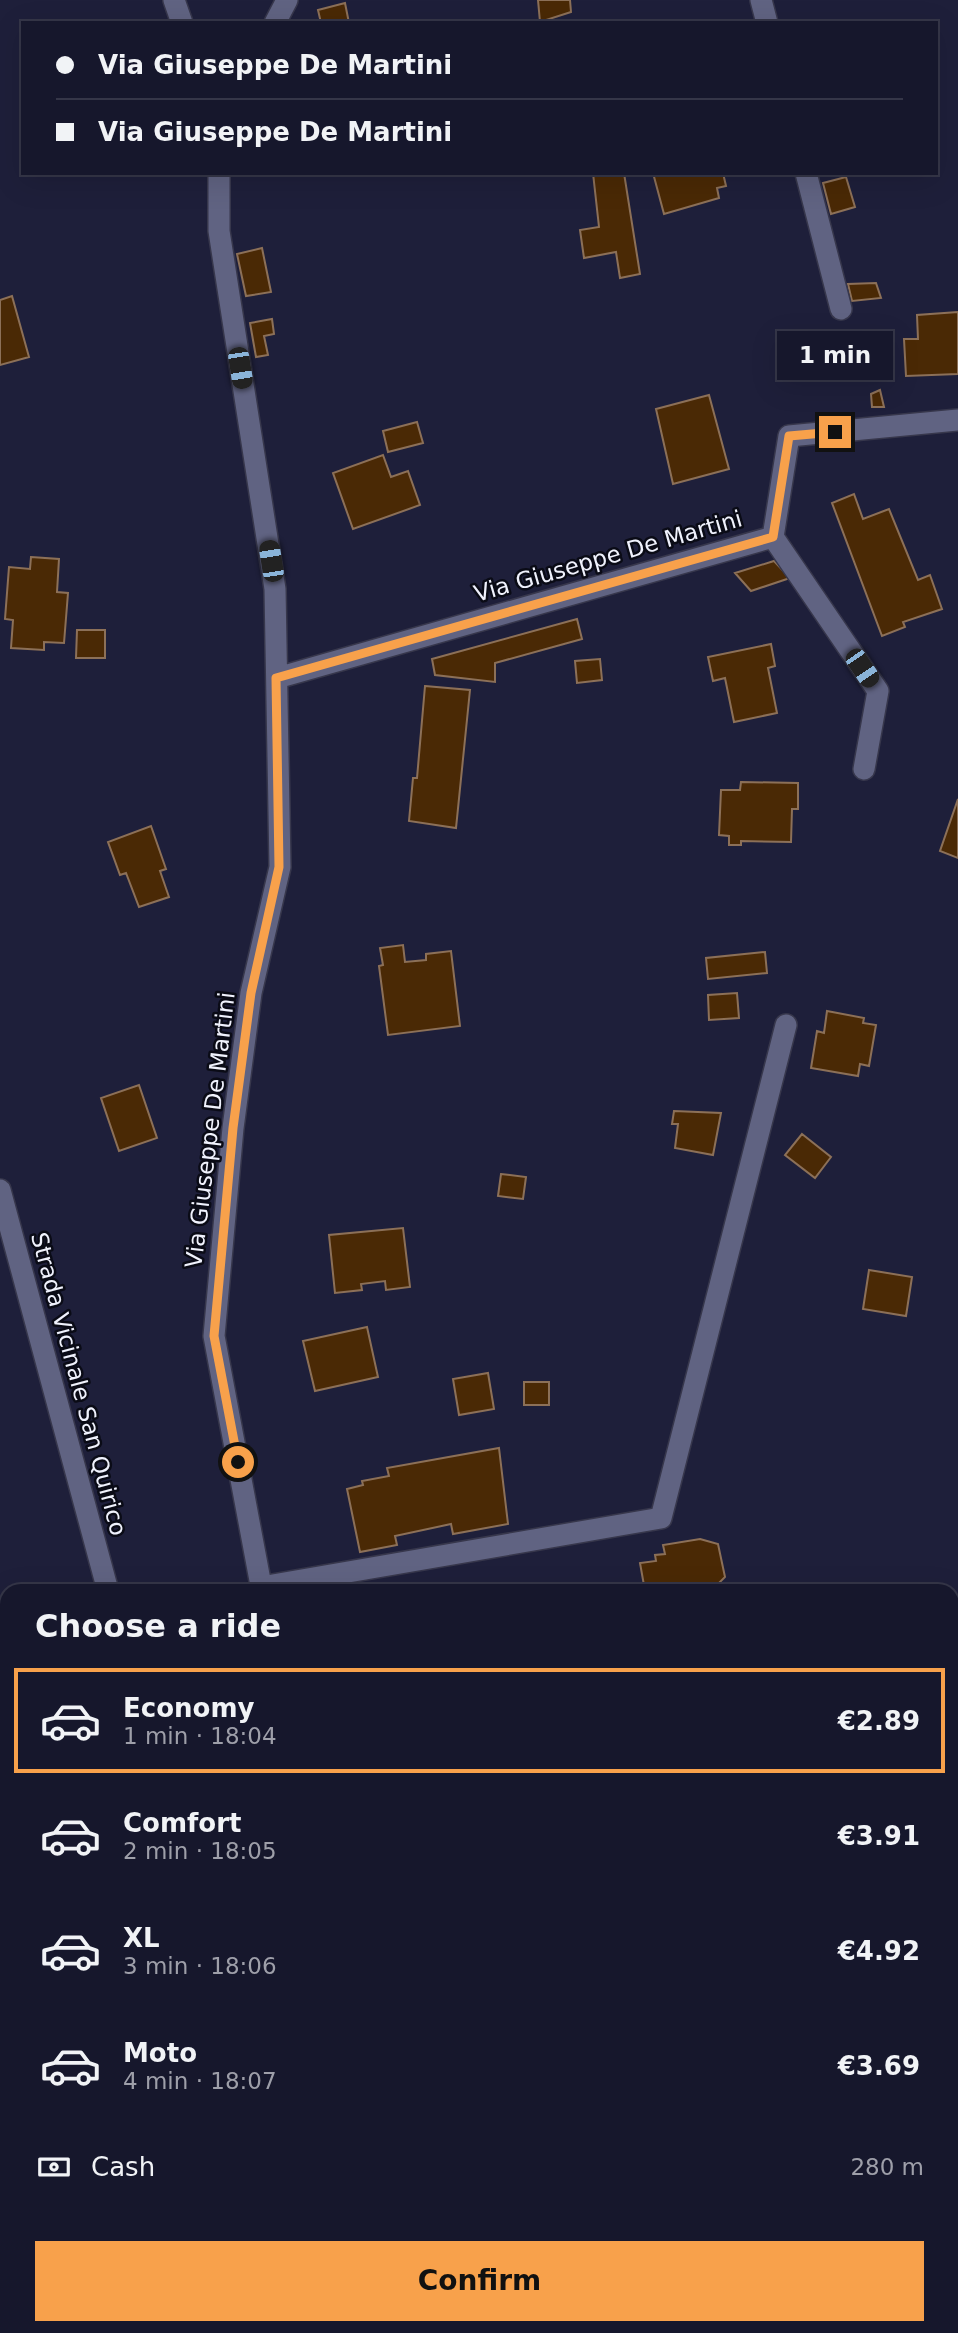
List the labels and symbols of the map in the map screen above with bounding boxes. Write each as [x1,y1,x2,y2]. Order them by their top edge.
callout: 1 min [777,330,893,380]
car [227,346,254,390]
route end [819,416,851,448]
street label: Via Giuseppe De Martini [471,505,745,607]
car [258,539,285,583]
car [842,645,883,691]
street label: Via Giuseppe De Martini [180,991,240,1269]
street label: Strada Vicinale San Quirico [26,1230,132,1538]
route start [222,1446,254,1478]

